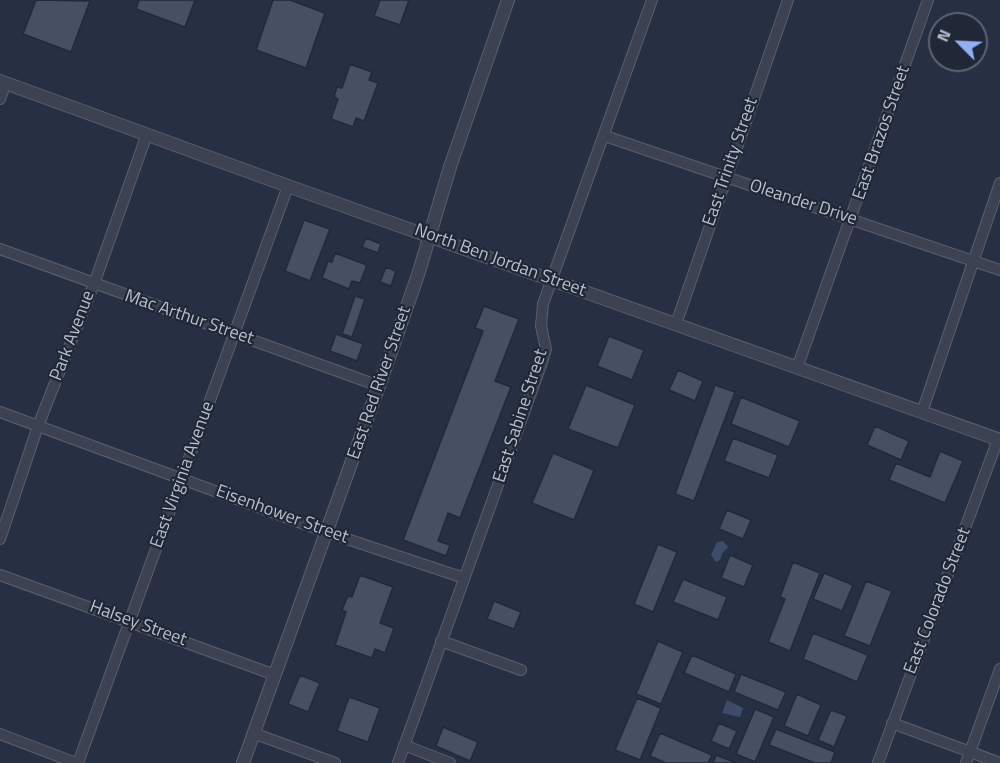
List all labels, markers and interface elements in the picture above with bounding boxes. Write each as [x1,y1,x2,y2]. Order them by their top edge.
north arrow [928,12,988,72]
text: N [930,26,957,45]
street label: East Brazos Street [849,63,915,203]
street label: East Trinity Street [699,95,763,229]
street label: Oleander Drive [746,175,860,231]
street label: North Ben Jordan Street [411,220,589,302]
street label: Mac Arthur Street [122,286,256,350]
street label: Park Avenue [46,288,100,384]
street label: East Red River Street [344,304,416,462]
street label: East Sabine Street [489,347,553,485]
street label: East Virginia Avenue [146,399,220,551]
street label: Eisenhower Street [213,481,351,549]
street label: East Colorado Street [900,525,976,677]
street label: Halsey Street [87,596,189,652]

